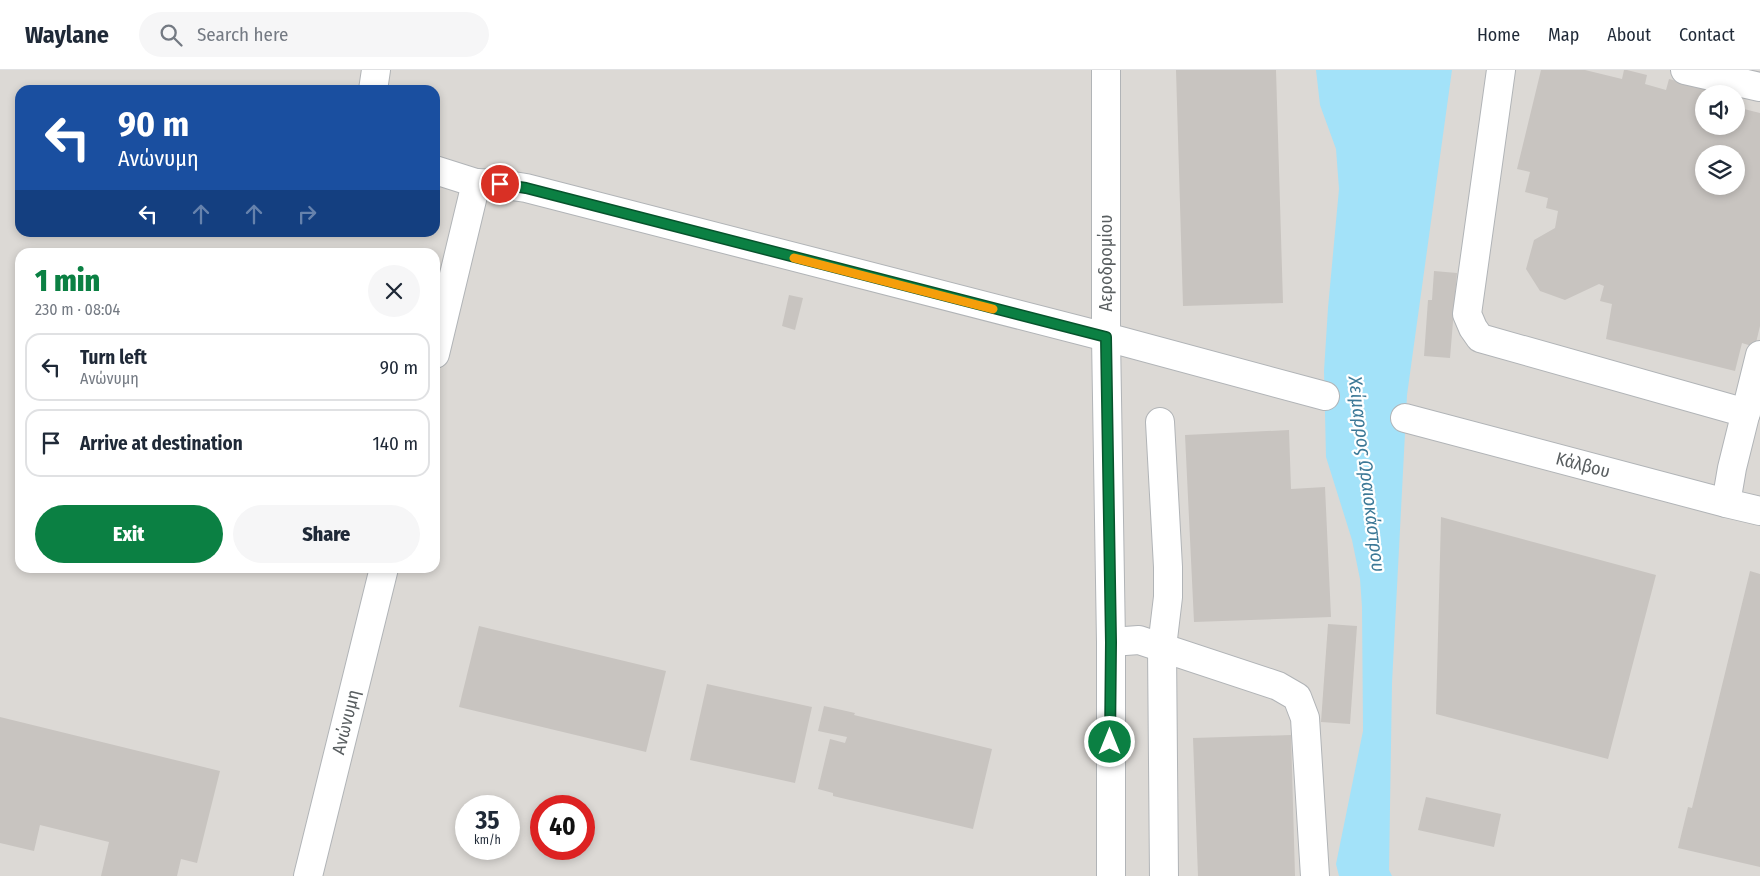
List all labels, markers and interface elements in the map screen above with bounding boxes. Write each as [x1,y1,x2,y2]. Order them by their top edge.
search box [139,12,489,57]
text: Waylane [25,21,109,49]
icon: search [157,21,185,49]
text: Search here [197,23,288,46]
text: Home [1477,24,1520,46]
text: Map [1548,24,1579,46]
text: About [1607,24,1651,46]
text: Contact [1679,24,1735,46]
map controls [1695,85,1745,195]
button: sound [1695,85,1745,135]
text: 90 m [118,103,189,145]
icon: left [35,105,100,170]
text: Ανώνυμη [118,145,199,172]
button: layers [1695,145,1745,195]
pin [479,163,521,205]
icon: arrive [486,170,514,198]
icon: left [134,200,162,228]
icon: ahead [187,200,215,228]
icon: ahead [240,200,268,228]
icon: right [293,200,321,228]
street label: Αεροδρομίου [1095,214,1117,312]
text: 1 min [35,263,100,299]
button: close [368,265,420,317]
text: 230 m · 08:04 [35,300,120,319]
text: Turn left [80,346,147,369]
icon: left [37,353,65,381]
text: 90 m [380,356,418,379]
text: Ανώνυμη [80,369,139,388]
water label: Χείμαρρος Ωραιοκάστρου [1343,374,1390,573]
icon: arrive [37,429,65,457]
text: Arrive at destination [80,432,243,455]
text: 140 m [372,432,418,455]
street label: Κάλβου [1553,447,1613,483]
button: Exit [35,505,223,563]
button: Share [233,505,420,563]
street label: Ανώνυμη [327,687,365,757]
position arrow [1083,715,1135,767]
speed limit sign: 40 [530,795,595,860]
text: 35 [475,806,500,836]
text: km/h [474,833,501,847]

